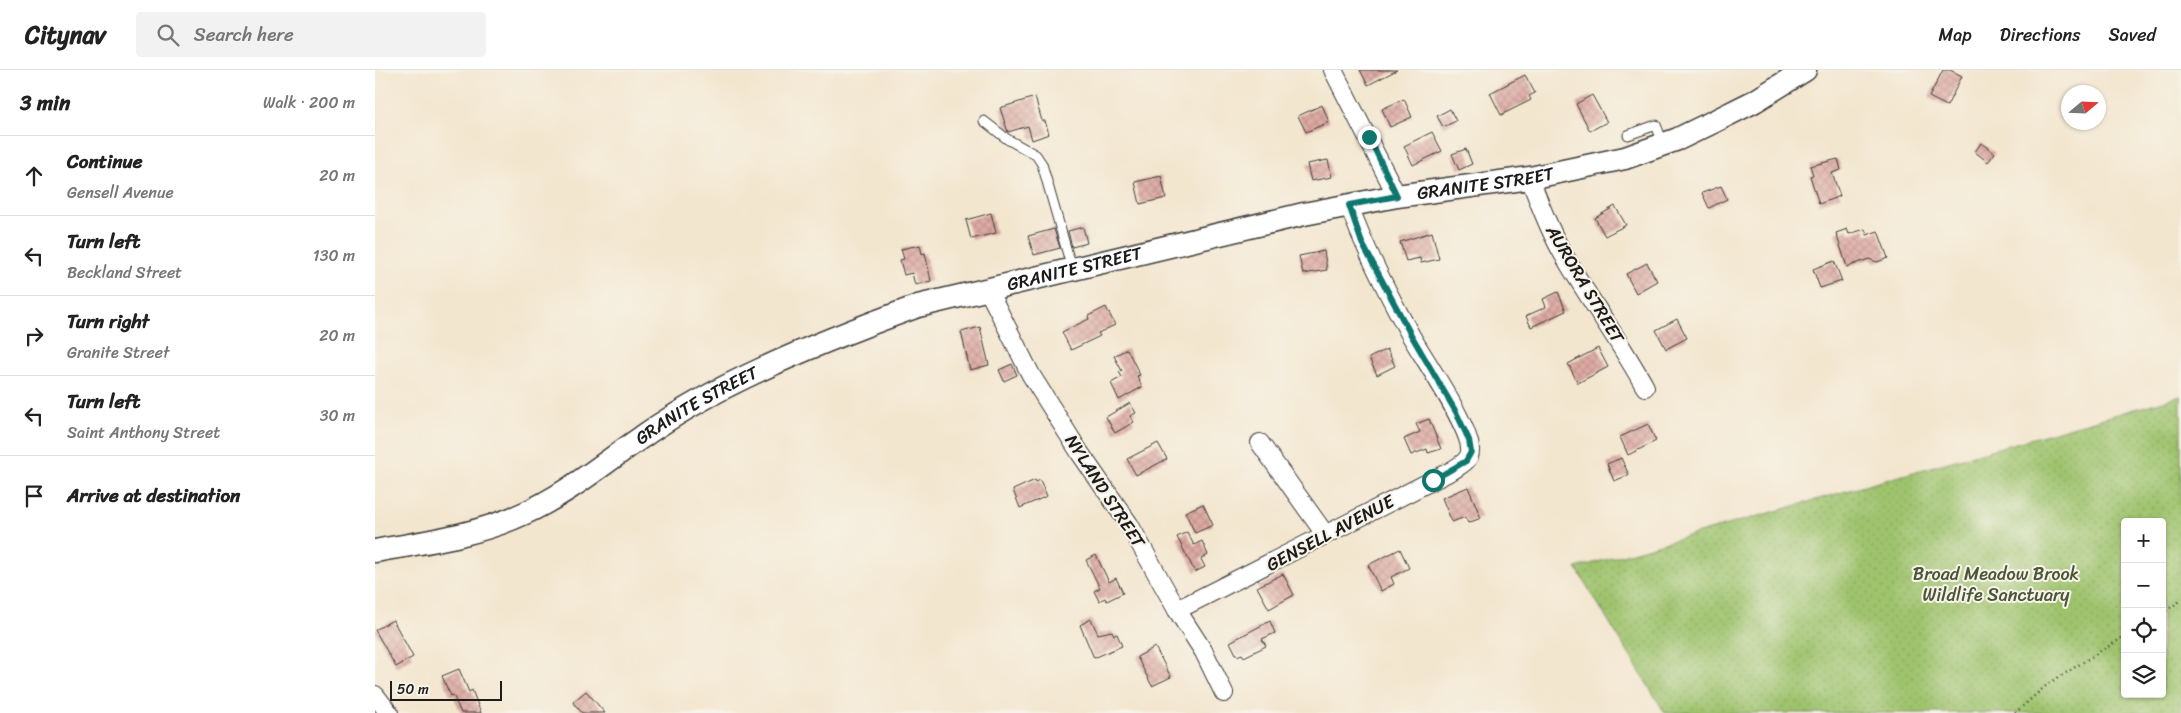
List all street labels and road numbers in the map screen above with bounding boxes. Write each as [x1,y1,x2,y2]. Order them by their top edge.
street label: GRANITE STREET [1415,157,1558,209]
street label: AURORA STREET [1537,218,1634,350]
street label: GRANITE STREET [1004,237,1146,300]
street label: GRANITE STREET [628,357,764,453]
street label: NYLAND STREET [1056,428,1154,555]
street label: GENSELL AVENUE [1260,485,1401,580]

